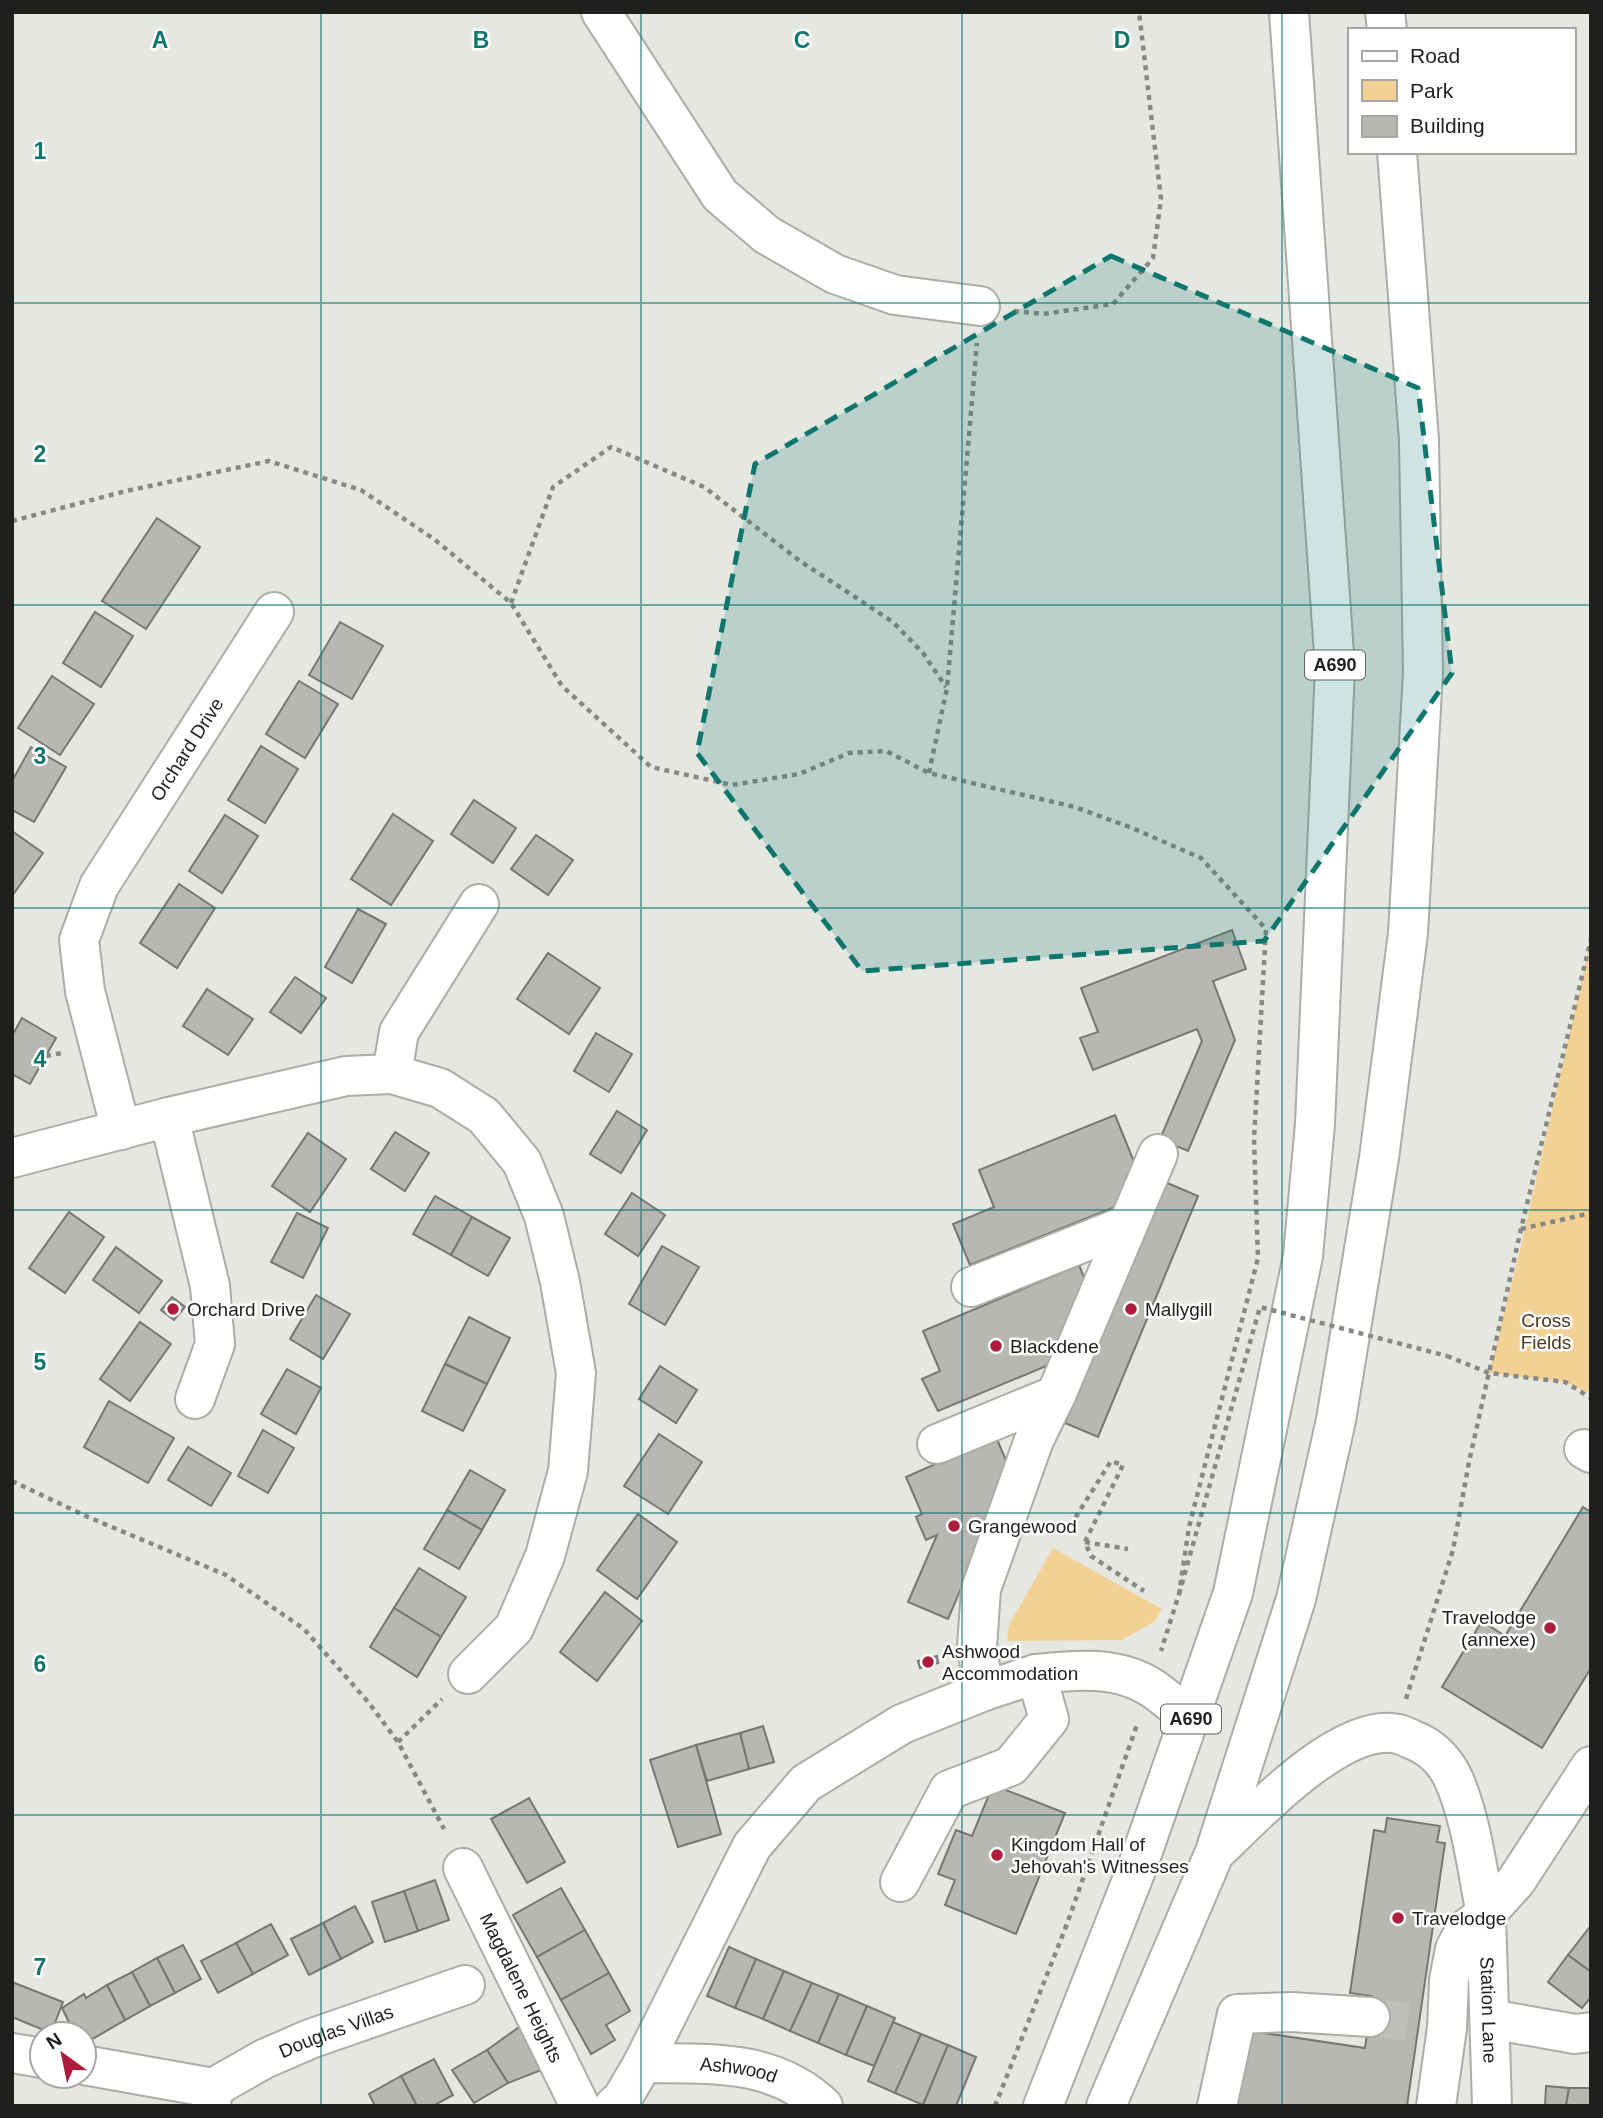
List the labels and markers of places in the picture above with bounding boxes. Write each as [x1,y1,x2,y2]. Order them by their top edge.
place label: Orchard Drive [187,1299,305,1320]
place label: Mallygill [1145,1299,1213,1320]
marker: Orchard Drive [165,1301,181,1317]
marker: Mallygill [1123,1301,1139,1317]
place label: Blackdene [1010,1336,1099,1357]
marker: Blackdene [988,1338,1004,1354]
place label: Grangewood [968,1516,1077,1537]
marker: Grangewood [946,1518,962,1534]
place label: Travelodge (annexe) [1442,1607,1536,1650]
marker: Travelodge (annexe) [1542,1620,1558,1636]
place label: Ashwood Accommodation [942,1641,1078,1684]
marker: Ashwood Accommodation [920,1654,936,1670]
place label: Kingdom Hall of Jehovah's Witnesses [1011,1834,1189,1877]
marker: Kingdom Hall of Jehovah's Witnesses [989,1847,1005,1863]
place label: Travelodge [1412,1908,1506,1929]
marker: Travelodge [1390,1910,1406,1926]

